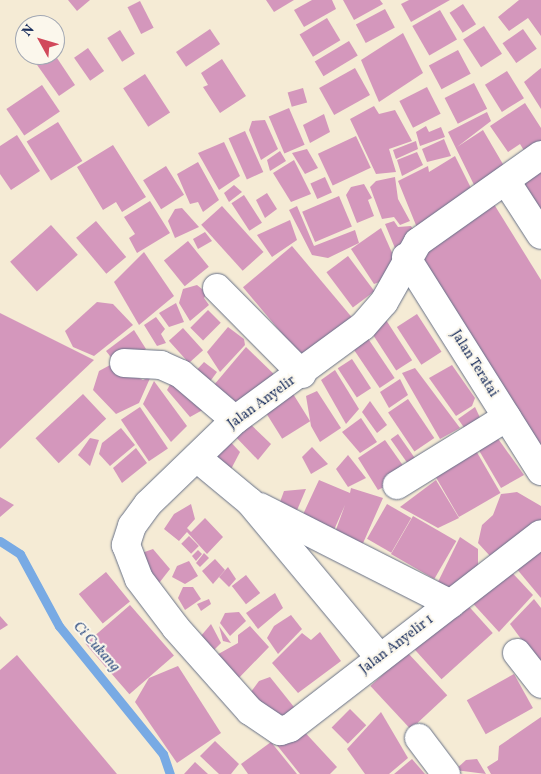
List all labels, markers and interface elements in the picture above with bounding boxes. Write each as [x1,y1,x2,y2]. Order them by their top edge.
north arrow [15,15,65,65]
text: N [18,21,39,41]
street label: Jalan Teratai [447,327,501,401]
street label: Jalan Anyelir [225,373,299,433]
street label: Jalan Anyelir 1 [357,612,437,678]
water label: Ci Cukang [69,618,123,676]

